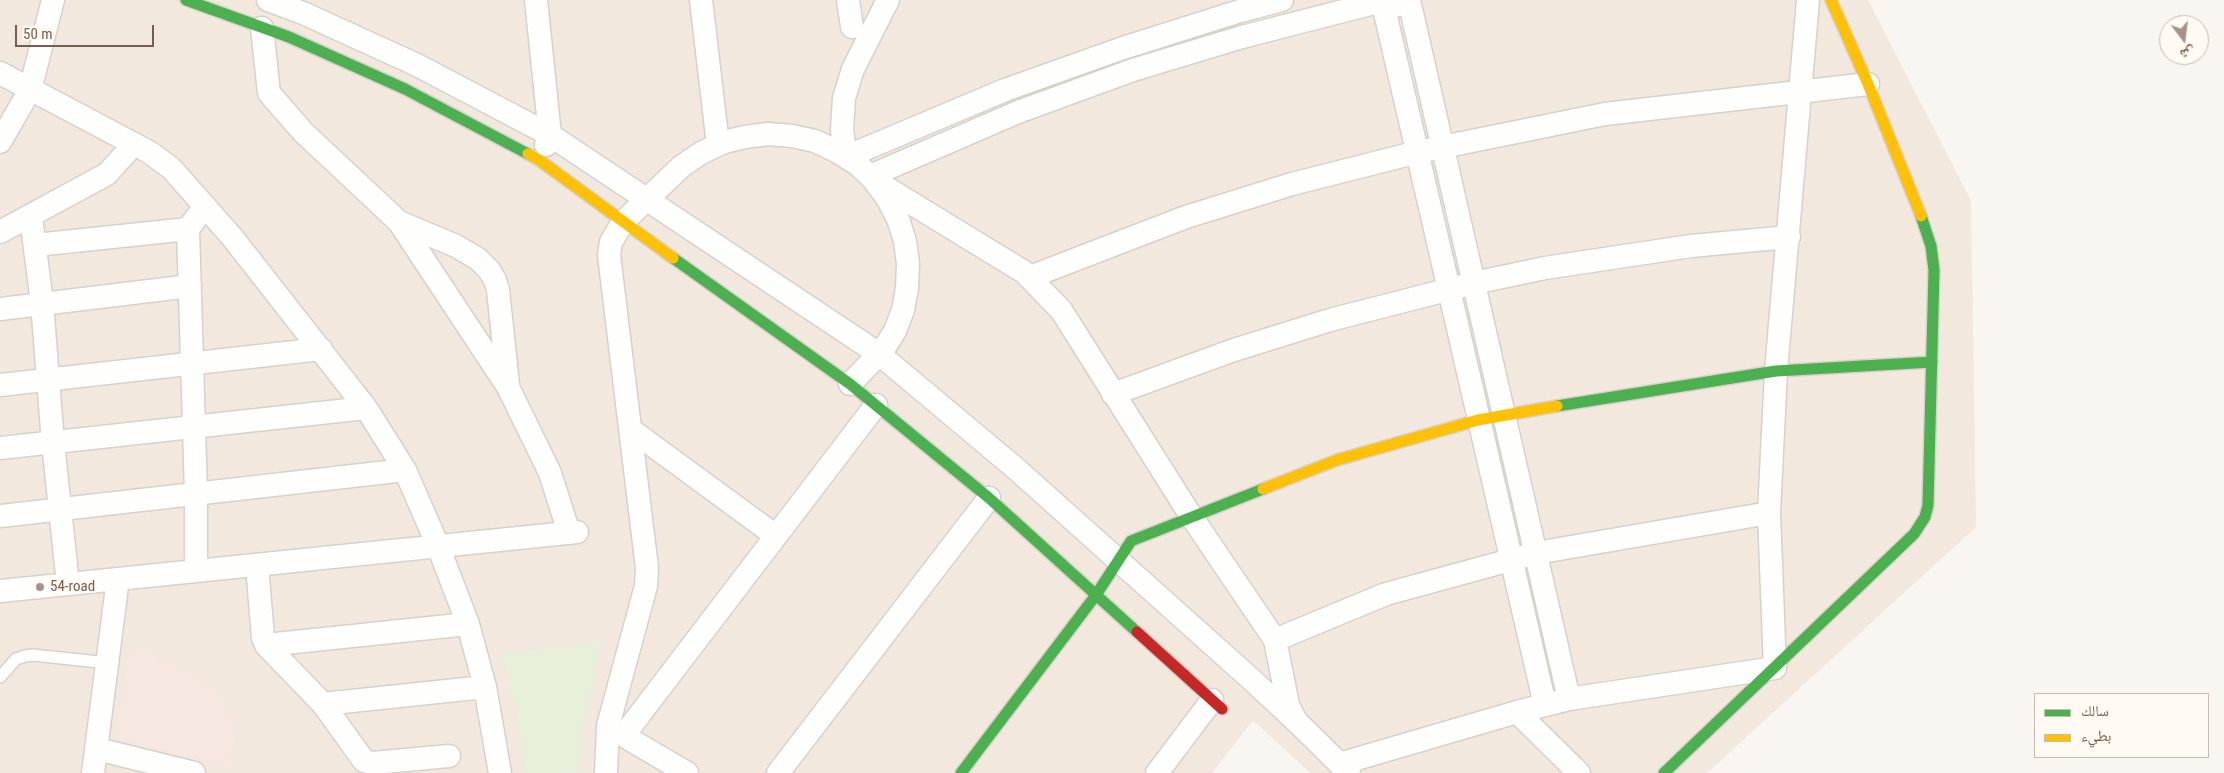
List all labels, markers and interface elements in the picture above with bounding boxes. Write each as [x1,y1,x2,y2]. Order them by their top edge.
scale bar [18,15,156,47]
north arrow [2159,15,2209,65]
text: 50 m [23,25,53,43]
text: ش [2178,44,2197,63]
place label: 54-road [50,578,95,596]
marker: 54-road [34,581,46,593]
legend [2034,693,2209,758]
text: سالك [2081,702,2109,720]
text: بطيء [2081,727,2111,745]

